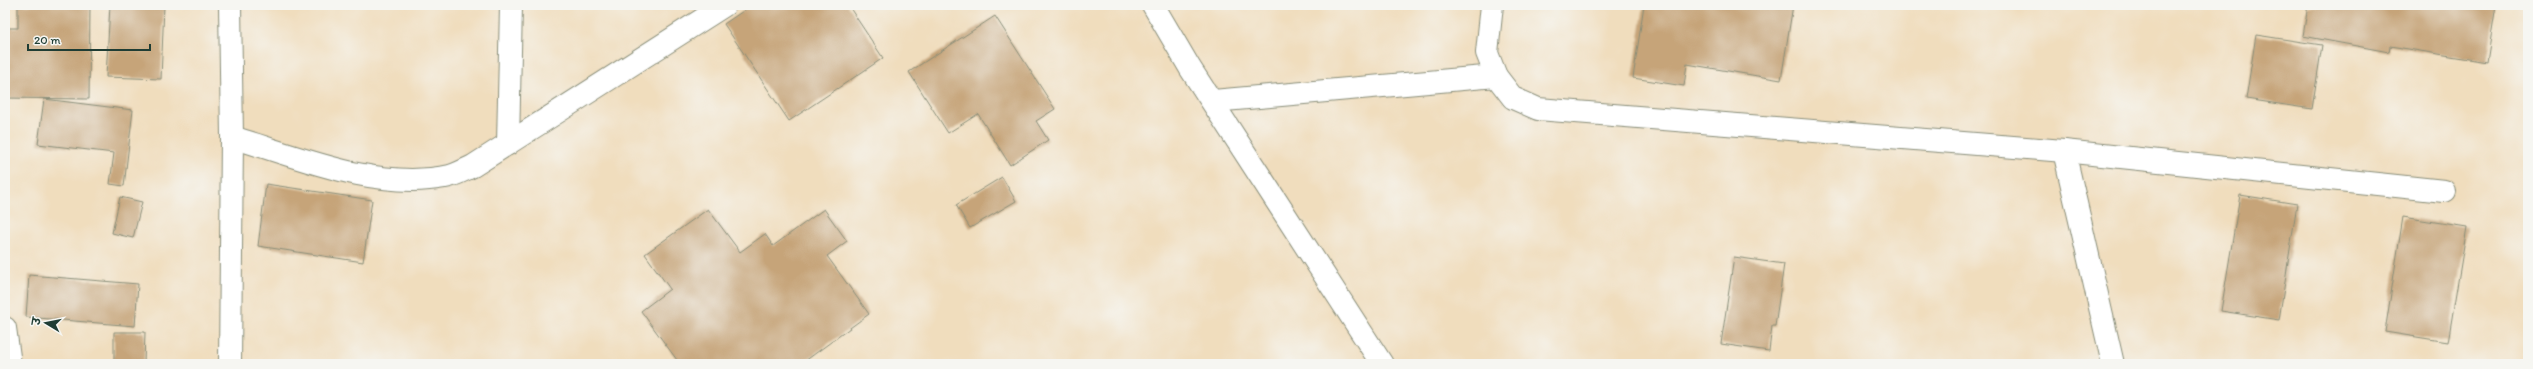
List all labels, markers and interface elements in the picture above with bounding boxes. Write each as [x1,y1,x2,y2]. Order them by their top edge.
scale bar [28,26,150,52]
text: 20 m [34,33,61,47]
north arrow [26,303,66,343]
text: उ [29,315,44,327]

